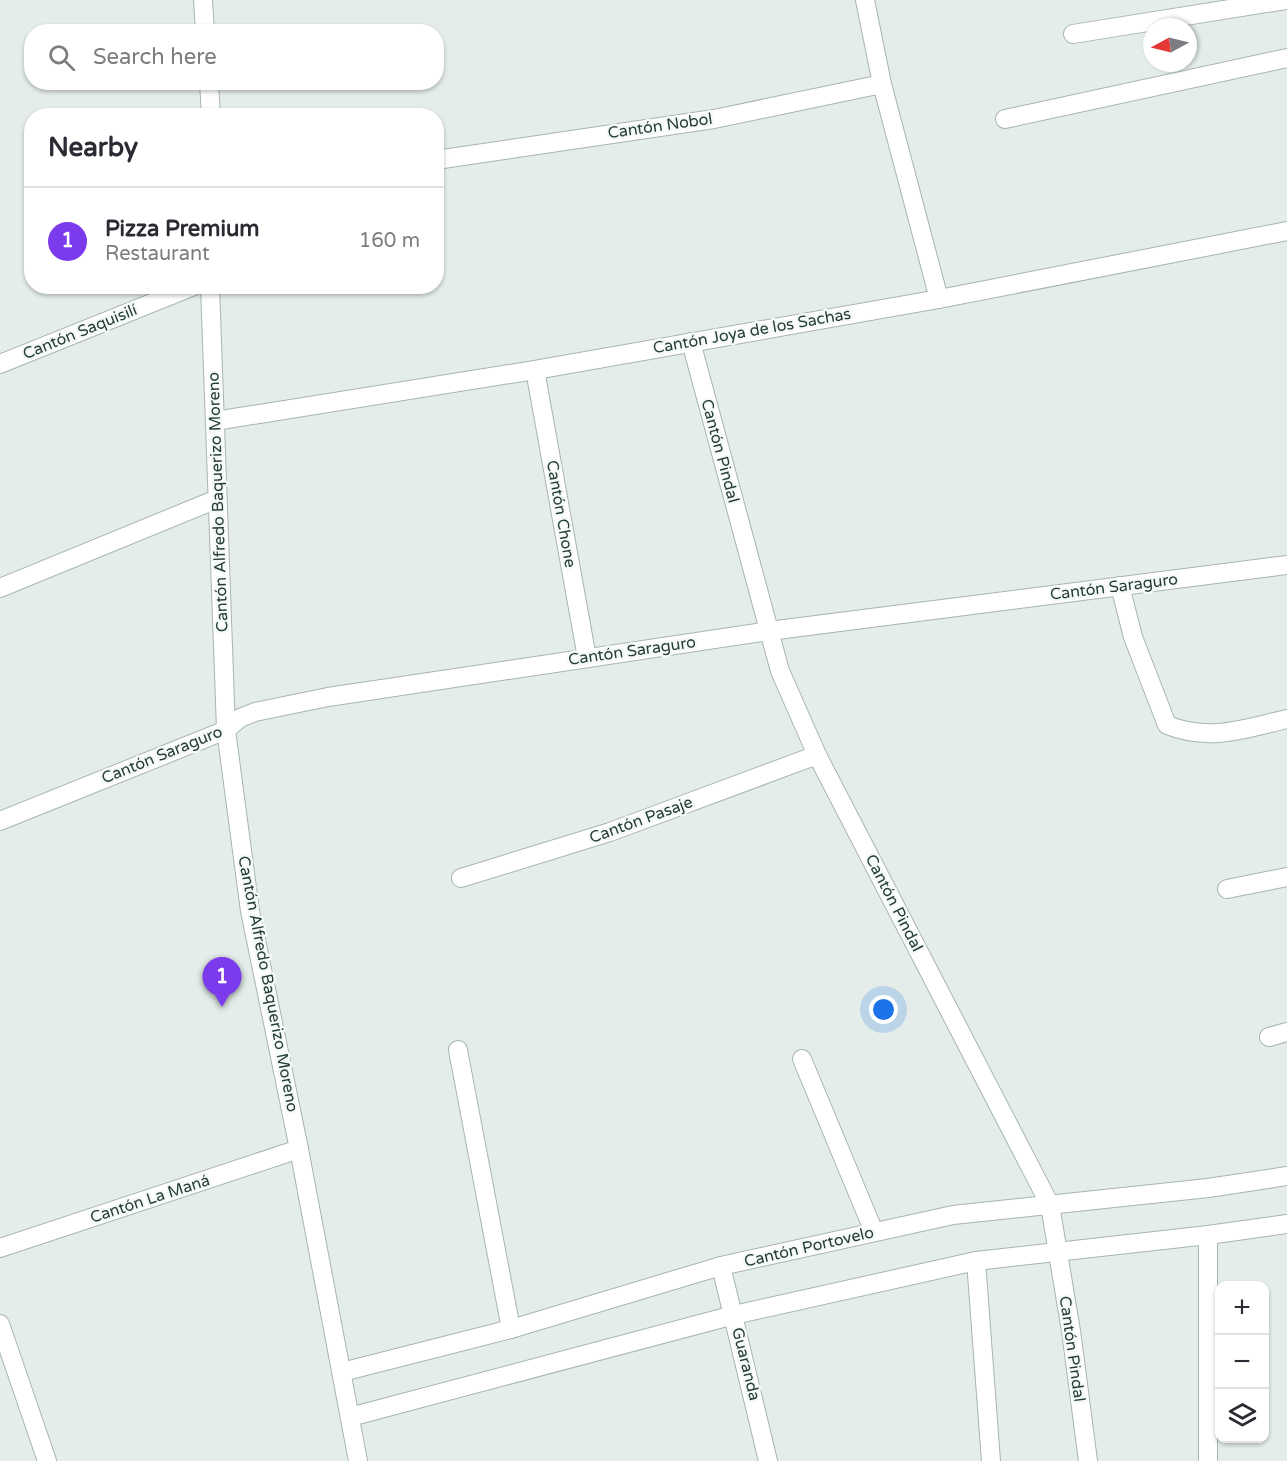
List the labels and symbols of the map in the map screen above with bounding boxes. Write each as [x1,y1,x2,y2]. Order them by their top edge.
north arrow [1143,18,1197,72]
street label: Cantón Nobol [606,109,714,143]
street label: Cantón Saquisilí [20,300,140,364]
street label: Cantón Joya de los Sachas [651,304,853,358]
street label: Cantón Alfredo Baquerizo Moreno [203,371,233,633]
street label: Cantón Pindal [697,397,743,505]
street label: Cantón Chone [542,459,580,569]
street label: Cantón Saraguro [1049,569,1179,605]
street label: Cantón Saraguro [567,632,697,670]
street label: Cantón Saraguro [99,722,225,788]
street label: Cantón Pasaje [587,792,695,848]
street label: Cantón Pindal [861,851,927,955]
street label: Cantón Alfredo Baquerizo Moreno [233,854,303,1114]
pin: 1 [202,958,242,1007]
your location [869,995,898,1024]
street label: Cantón La Maná [88,1170,212,1228]
street label: Cantón Portovelo [742,1222,876,1272]
street label: Cantón Pindal [1055,1295,1089,1403]
street label: Guaranda [727,1325,765,1403]

